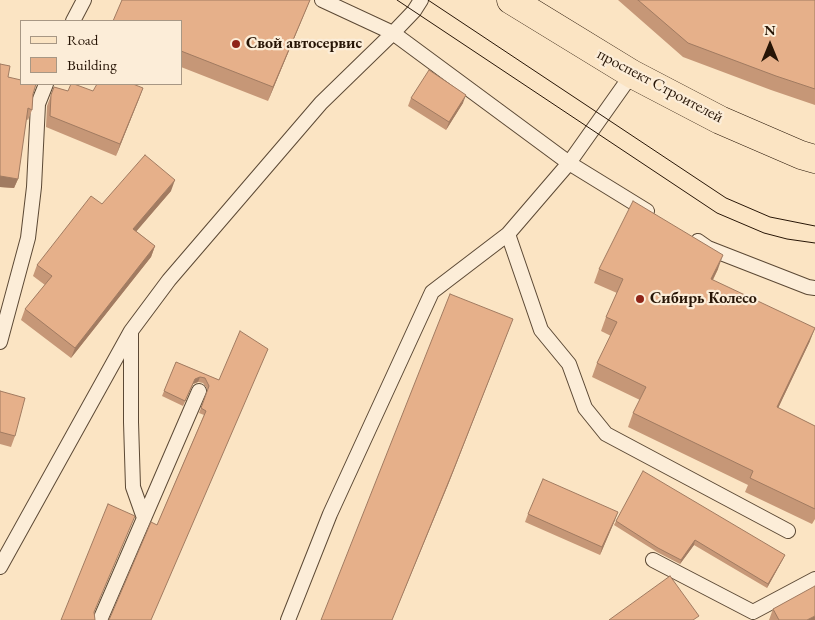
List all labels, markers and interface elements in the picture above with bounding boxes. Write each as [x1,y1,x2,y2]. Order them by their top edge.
legend [20,20,182,85]
north arrow [745,20,795,70]
text: N [764,21,776,39]
text: Road [67,30,98,49]
place label: Свой автосервис [246,34,362,54]
marker: Свой автосервис [230,38,242,50]
street label: проспект Строителей [594,45,726,127]
text: Building [67,55,117,74]
place label: Сибирь Колесо [650,289,757,309]
marker: Сибирь Колесо [634,293,646,305]

